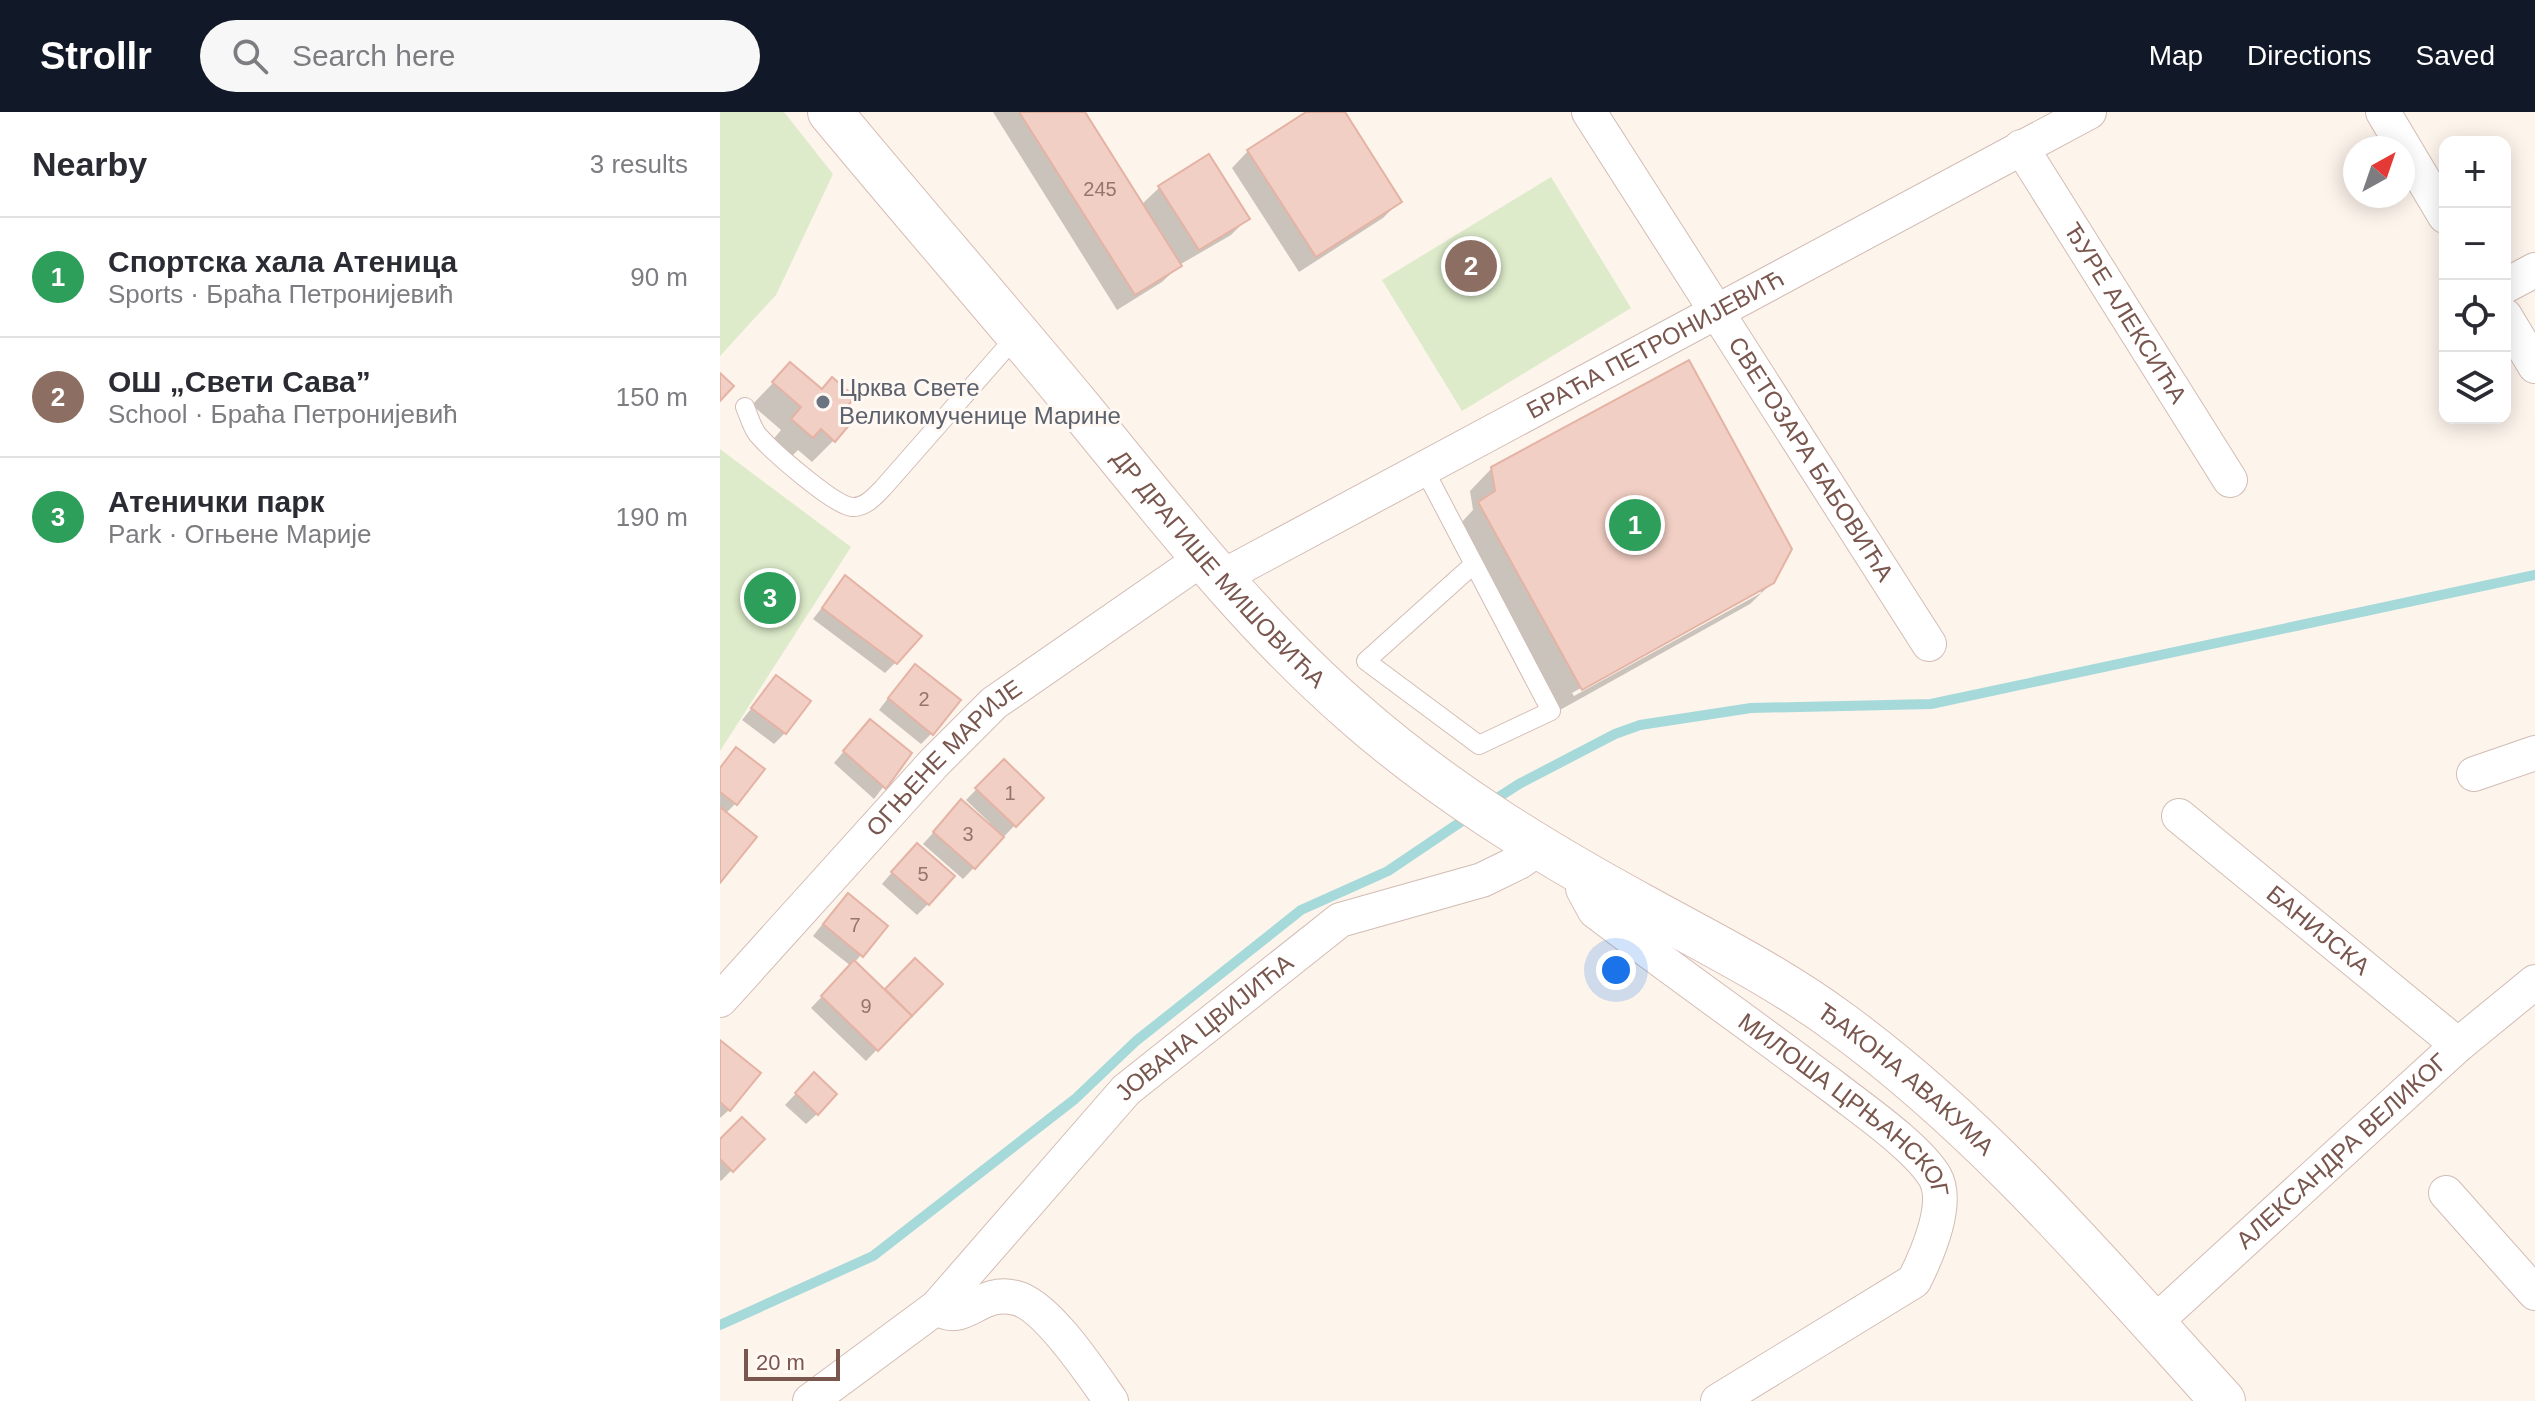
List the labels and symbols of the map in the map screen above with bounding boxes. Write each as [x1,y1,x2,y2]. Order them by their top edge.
north arrow [2343,136,2415,208]
house number: 245 [1083,178,1117,200]
street label: ЂУРЕ АЛЕКСИЋА [2059,218,2192,408]
pin: 2 [1445,236,1497,296]
street label: БРАЋА ПЕТРОНИЈЕВИЋ [1522,264,1788,424]
street label: СВЕТОЗАРА БАБОВИЋА [1723,332,1899,586]
place label: Црква Свете Великомученице Марине [839,374,1121,429]
marker: Црква Свете Великомученице Марине [814,393,832,411]
street label: ДР ДРАГИШЕ МИШОВИЋА [1107,445,1331,693]
pin: 1 [1609,495,1661,555]
pin: 3 [744,568,796,628]
street label: ОГЊЕНЕ МАРИЈЕ [861,674,1026,841]
house number: 2 [918,688,930,710]
house number: 1 [1004,782,1016,804]
house number: 3 [962,823,974,845]
house number: 5 [917,863,929,885]
street label: БАНИЈСКА [2262,880,2375,980]
house number: 7 [849,914,861,936]
street label: ЈОВАНА ЦВИЈИЋА [1109,949,1298,1105]
your location [1596,950,1636,990]
house number: 9 [860,995,872,1017]
street label: ЂАКОНА АВАКУМА [1813,997,2000,1160]
street label: МИЛОША ЦРЊАНСКОГ [1733,1008,1954,1198]
street label: АЛЕКСАНДРА ВЕЛИКОГ [2231,1048,2452,1254]
scale bar [744,1345,840,1381]

